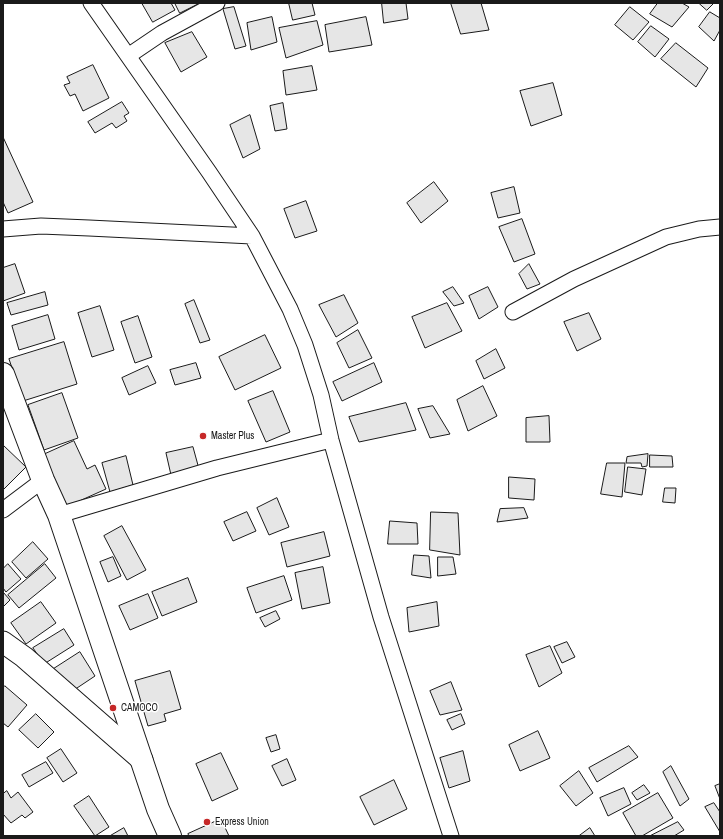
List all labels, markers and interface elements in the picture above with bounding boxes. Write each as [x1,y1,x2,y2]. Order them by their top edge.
place label: Master Plus [211,430,254,442]
marker: Master Plus [198,431,208,441]
place label: CAMOCO [121,702,158,714]
marker: CAMOCO [108,703,118,713]
place label: Express Union [215,816,269,828]
marker: Express Union [202,817,212,827]

